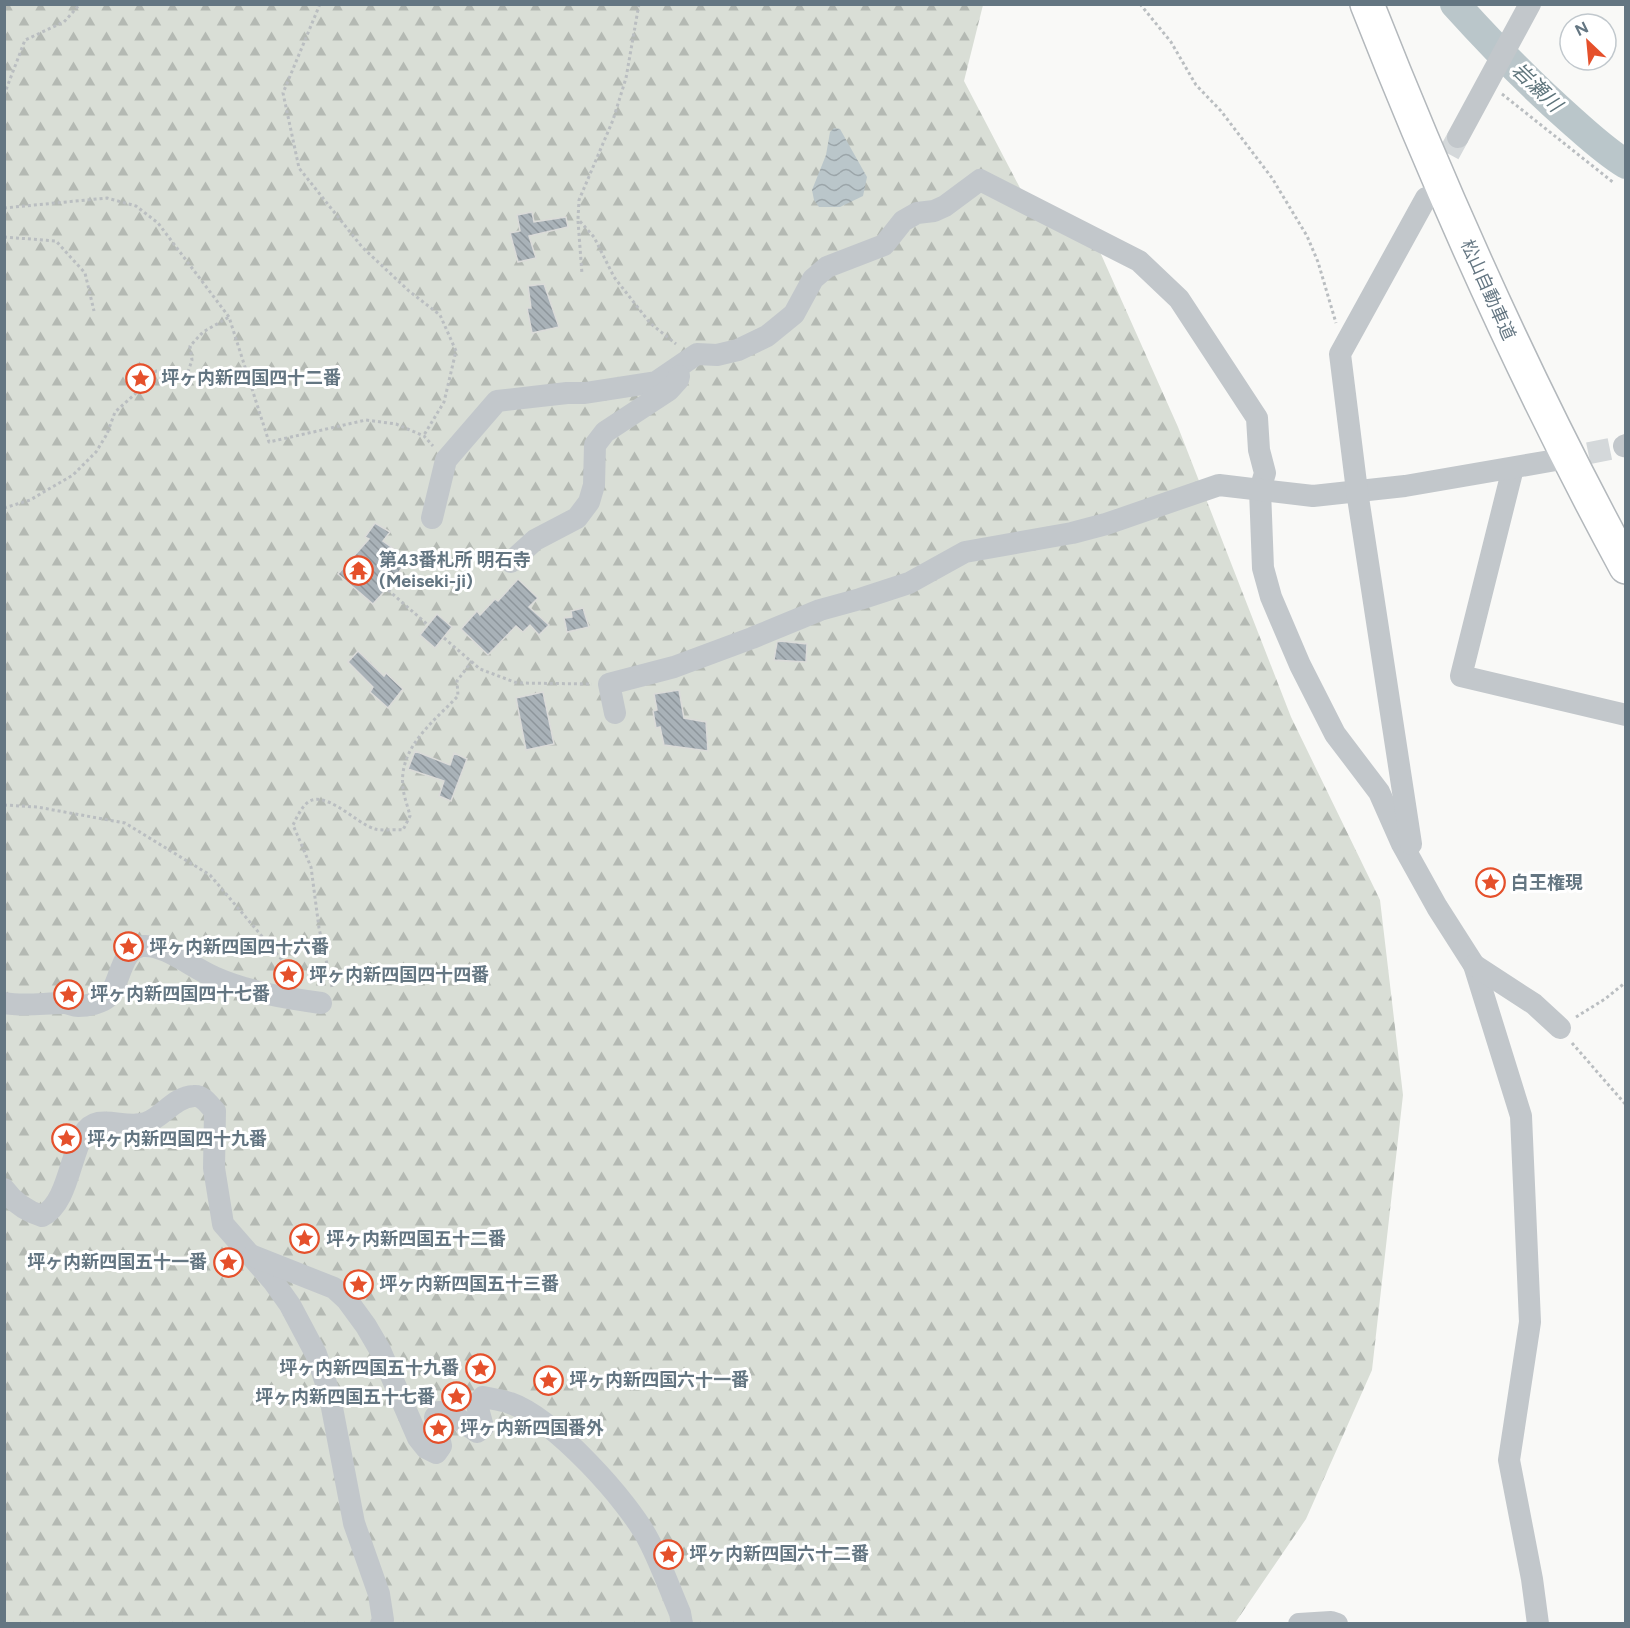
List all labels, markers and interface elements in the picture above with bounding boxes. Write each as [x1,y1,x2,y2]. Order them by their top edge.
north arrow [1558,12,1618,72]
text: N [1572,18,1591,40]
water label: 岩瀬川 [1507,58,1568,118]
street label: 松山自動車道 [1456,236,1520,344]
place icon: 坪ヶ内新四国四十二番 [124,362,156,394]
place label: 坪ヶ内新四国四十二番 [161,367,341,389]
place label: 第43番札所 明石寺 (Meiseki-ji) [379,549,531,592]
temple icon: 第43番札所 明石寺 (Meiseki-ji) [342,554,374,586]
place icon: 白王権現 [1474,867,1506,899]
place label: 白王権現 [1511,872,1583,894]
place icon: 坪ヶ内新四国四十六番 [112,931,144,963]
place label: 坪ヶ内新四国四十六番 [149,936,329,958]
place icon: 坪ヶ内新四国四十四番 [272,959,304,991]
place label: 坪ヶ内新四国四十四番 [309,964,489,986]
place icon: 坪ヶ内新四国四十七番 [53,978,85,1010]
place label: 坪ヶ内新四国四十七番 [90,983,270,1005]
place icon: 坪ヶ内新四国四十九番 [50,1123,82,1155]
place label: 坪ヶ内新四国四十九番 [87,1128,267,1150]
place icon: 坪ヶ内新四国五十二番 [289,1223,321,1255]
place label: 坪ヶ内新四国五十二番 [326,1228,506,1250]
place icon: 坪ヶ内新四国五十一番 [212,1246,244,1278]
place label: 坪ヶ内新四国五十一番 [27,1251,207,1273]
place icon: 坪ヶ内新四国五十三番 [342,1268,374,1300]
place label: 坪ヶ内新四国五十三番 [379,1273,559,1295]
place icon: 坪ヶ内新四国五十九番 [464,1352,496,1384]
place label: 坪ヶ内新四国五十九番 [279,1357,459,1379]
place icon: 坪ヶ内新四国六十一番 [532,1364,564,1396]
place label: 坪ヶ内新四国六十一番 [569,1369,749,1391]
place icon: 坪ヶ内新四国五十七番 [440,1381,472,1413]
place label: 坪ヶ内新四国五十七番 [255,1386,435,1408]
place icon: 坪ヶ内新四国番外 [423,1412,455,1444]
place label: 坪ヶ内新四国番外 [460,1417,604,1439]
place icon: 坪ヶ内新四国六十二番 [652,1538,684,1570]
place label: 坪ヶ内新四国六十二番 [689,1543,869,1565]

